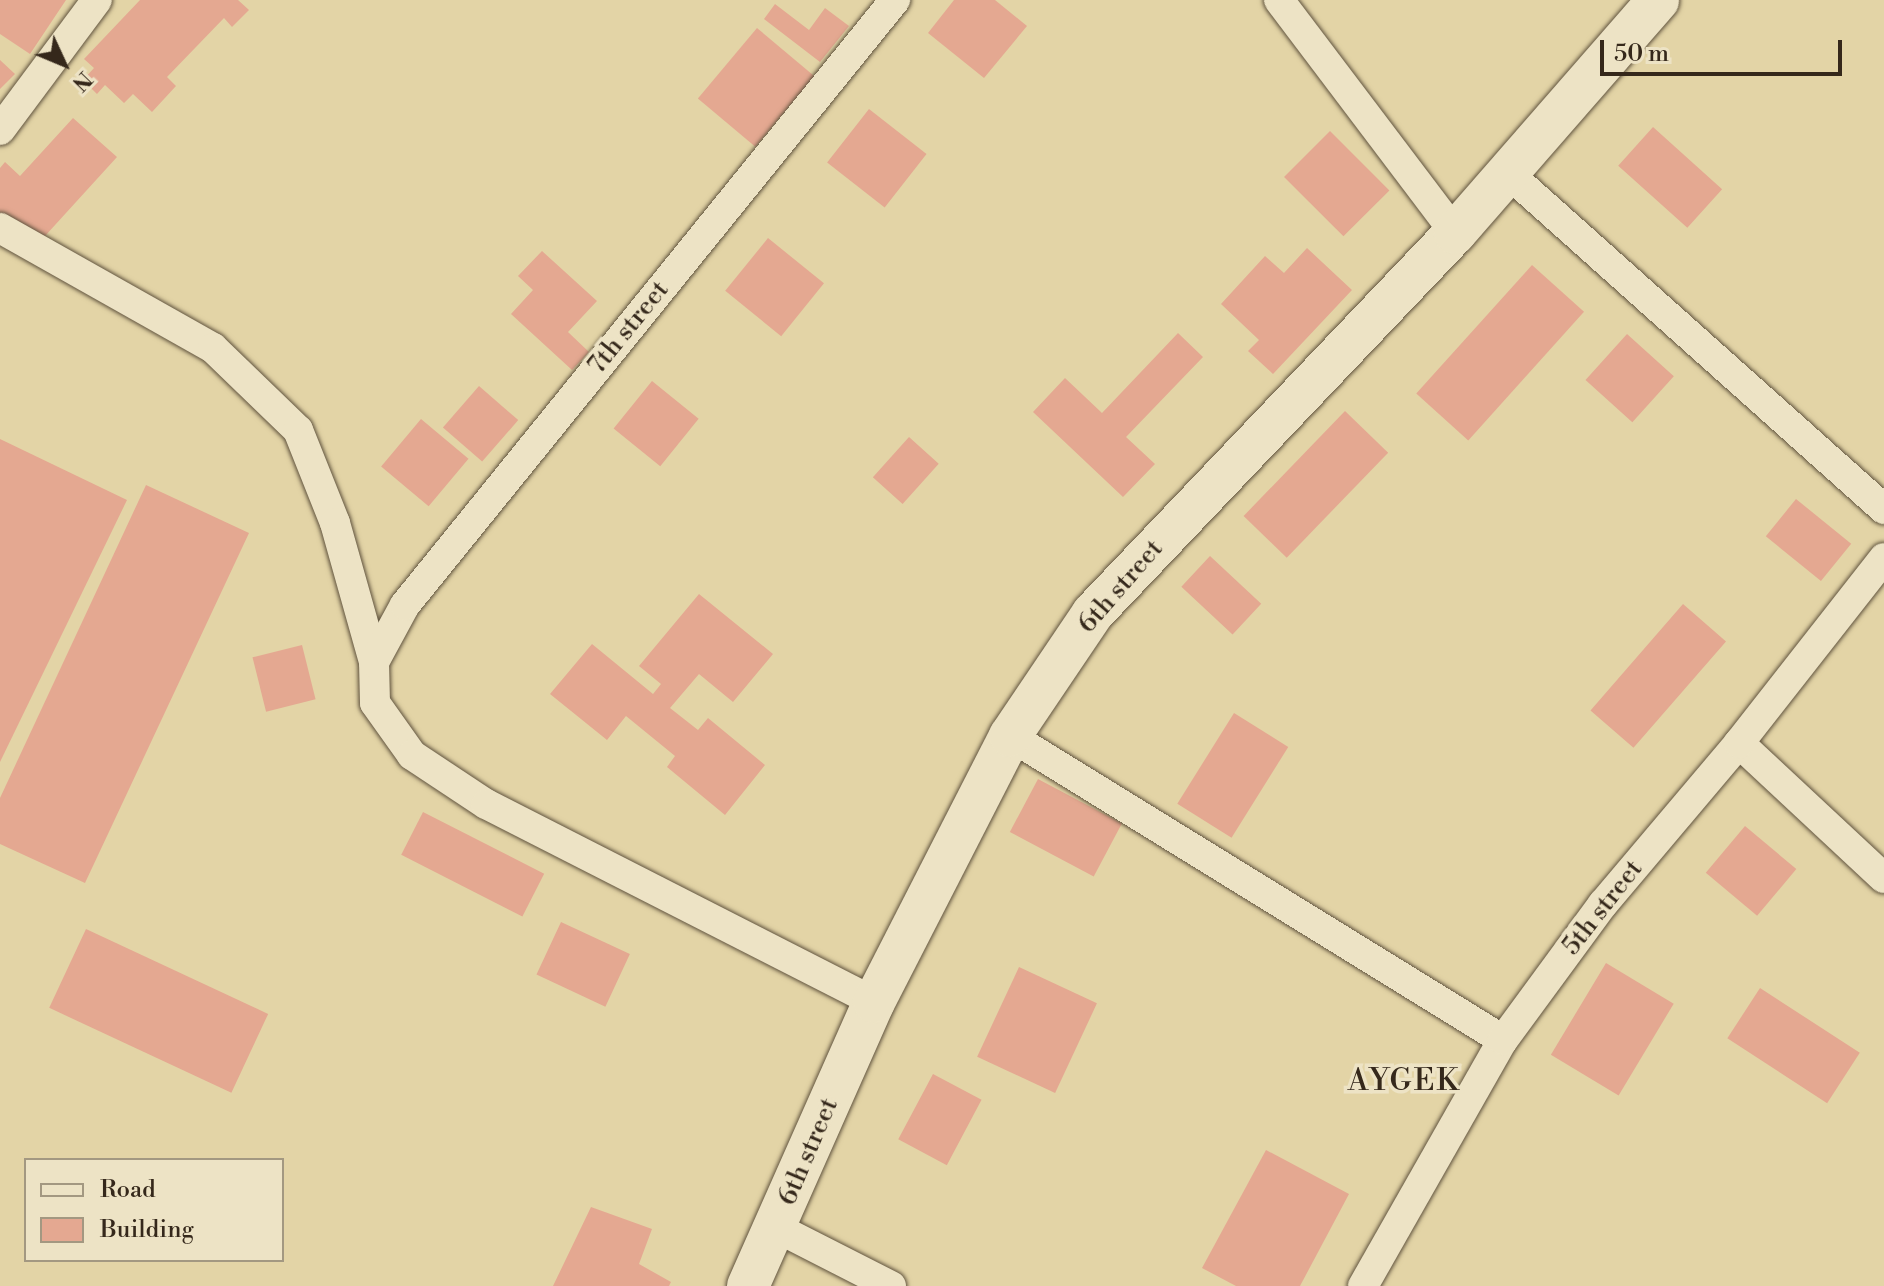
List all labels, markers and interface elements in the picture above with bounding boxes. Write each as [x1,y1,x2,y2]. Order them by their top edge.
north arrow [24,24,104,104]
scale bar [1604,24,1846,74]
text: 50 m [1614,39,1669,69]
text: N [66,65,97,97]
street label: 7th street [582,275,676,381]
street label: 6th street [1072,534,1170,640]
street label: 5th street [1556,854,1650,962]
district label: AYGEK [1348,1063,1460,1099]
street label: 6th street [772,1094,846,1210]
legend [24,1158,284,1262]
text: Road [100,1175,156,1205]
text: Building [100,1215,194,1245]

